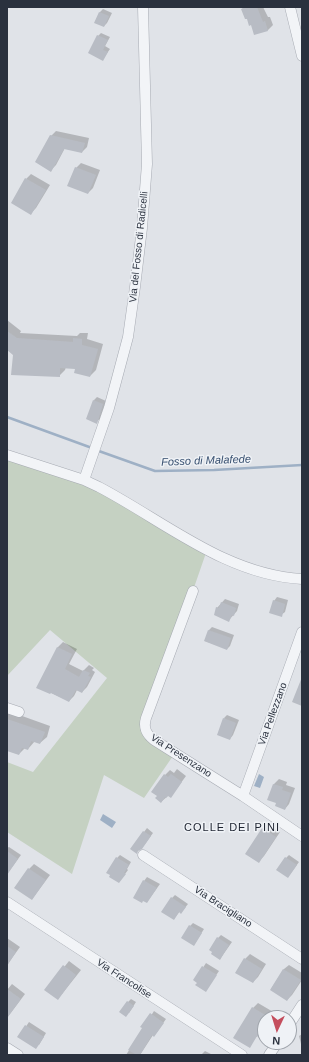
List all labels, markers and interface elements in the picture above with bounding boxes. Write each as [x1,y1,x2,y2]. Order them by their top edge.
street label: Via del Fosso di Radicelli [127,191,151,303]
water label: Fosso di Malafede [161,453,251,469]
street label: Via Pellezzano [256,681,290,747]
street label: Via Presenzano [148,732,214,780]
district label: COLLE DEI PINI [184,821,280,835]
street label: Via Bracigliano [192,884,254,930]
street label: Via Francolise [94,957,154,1001]
north arrow [257,1010,297,1050]
text: N [272,1035,281,1047]

